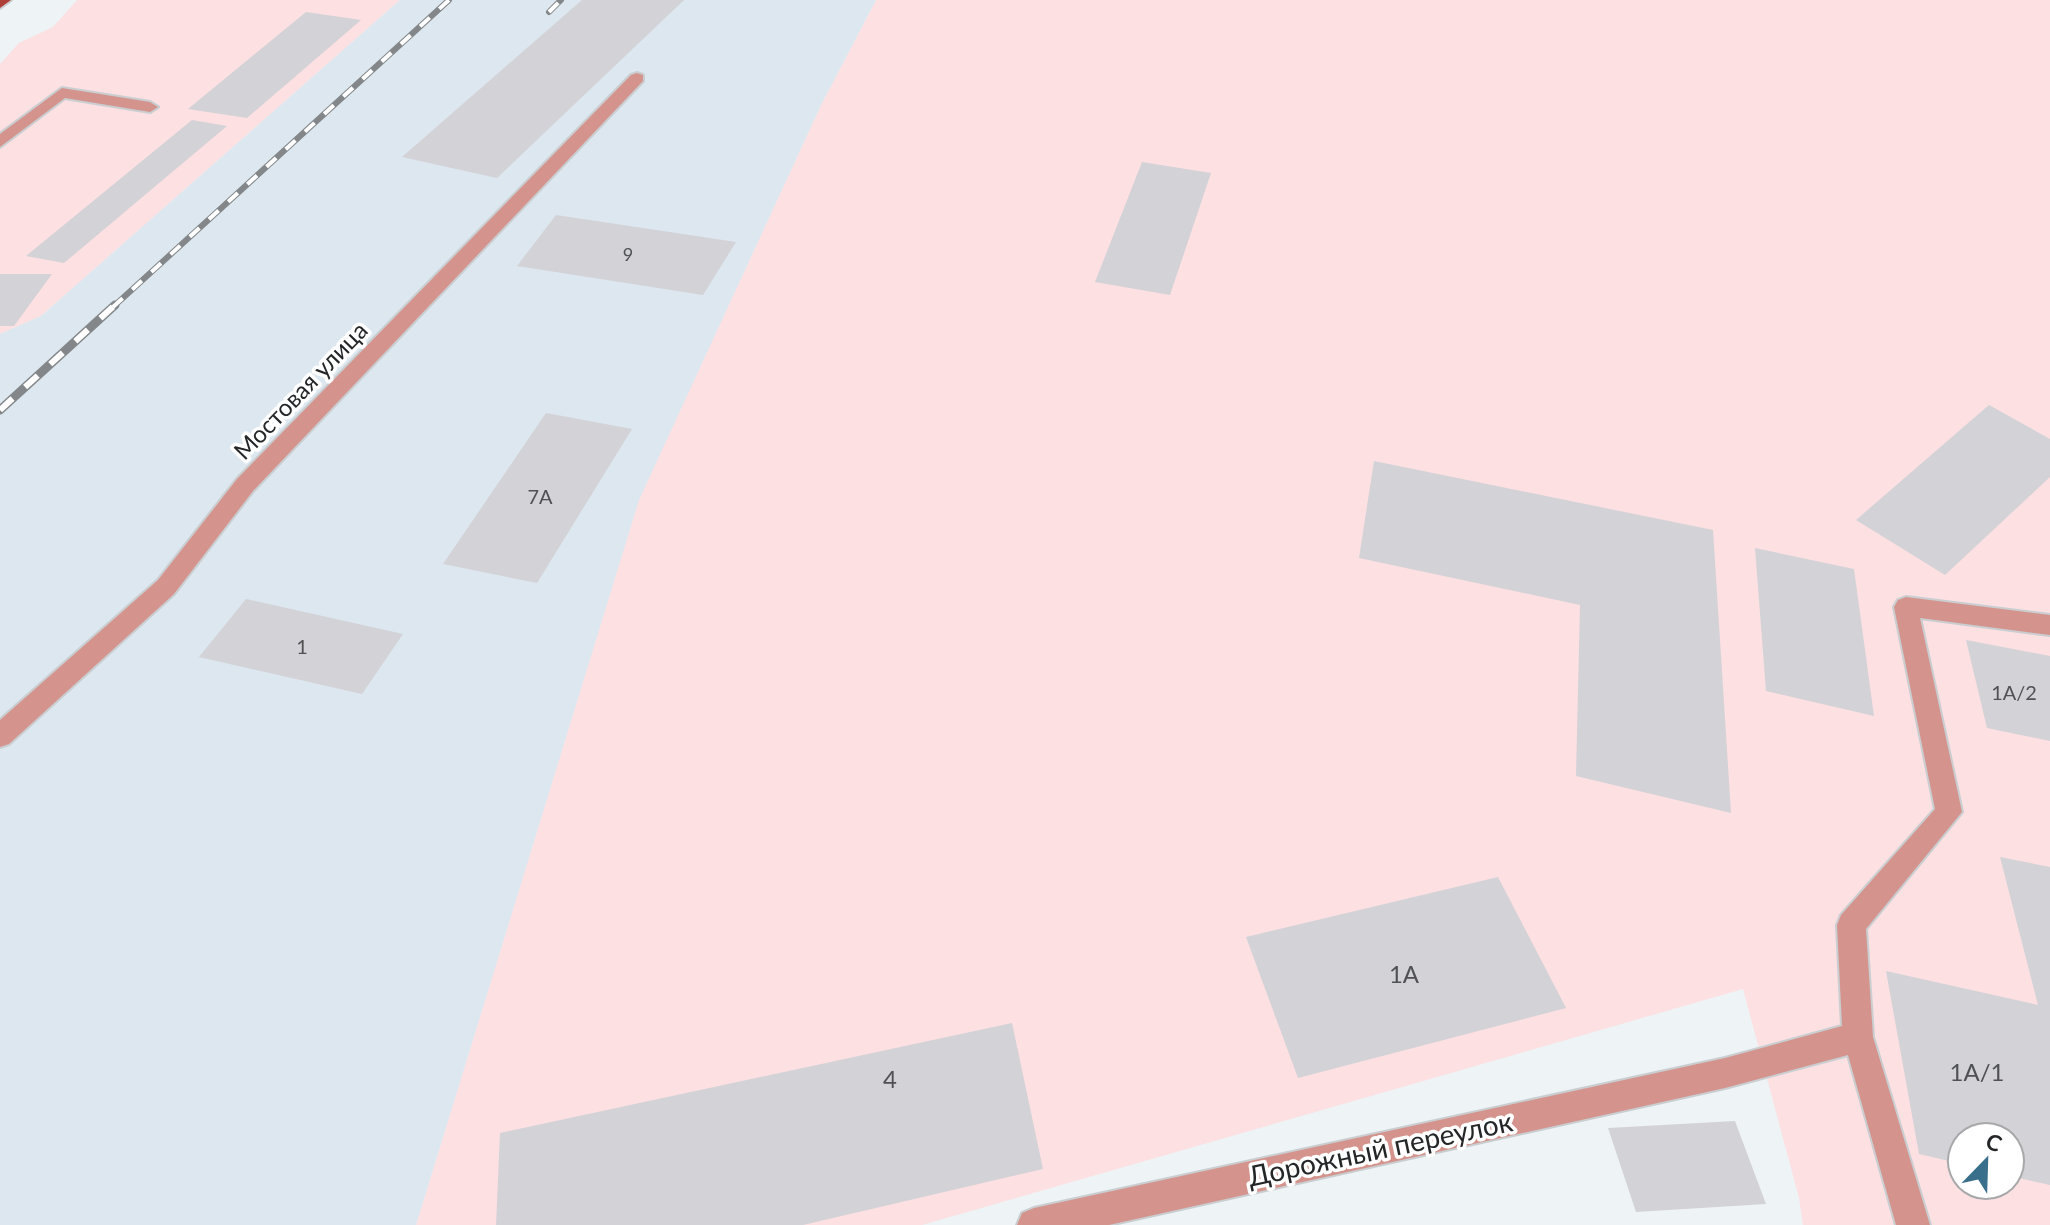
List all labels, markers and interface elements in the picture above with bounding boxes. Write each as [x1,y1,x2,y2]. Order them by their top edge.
house number: 9 [623,243,633,265]
street label: Мостовая улица [227,315,373,465]
house number: 7А [527,484,553,508]
house number: 1 [296,634,308,658]
house number: 1А/2 [1991,680,2037,704]
house number: 1А [1389,959,1420,988]
house number: 1А/1 [1950,1057,2004,1086]
house number: 4 [883,1064,897,1093]
street label: Дорожный переулок [1244,1103,1516,1193]
north arrow [1946,1121,2026,1201]
text: С [1982,1127,2006,1158]

